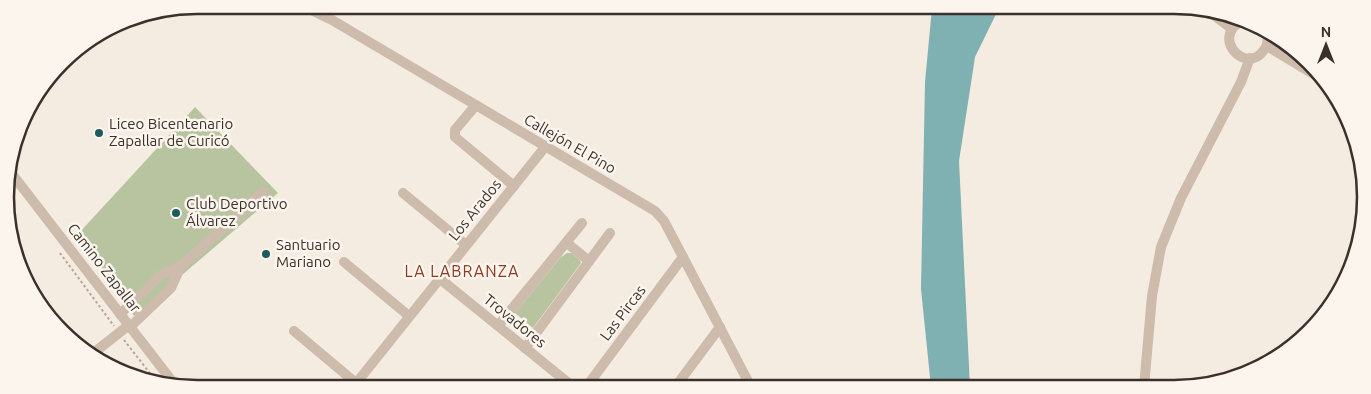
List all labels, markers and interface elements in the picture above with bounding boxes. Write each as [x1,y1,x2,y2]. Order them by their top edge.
north arrow [1301,20,1351,70]
text: N [1321,24,1331,40]
street label: Callejón El Pino [521,110,619,177]
place label: Liceo Bicentenario Zapallar de Curicó [109,115,233,149]
marker: Liceo Bicentenario Zapallar de Curicó [93,127,105,139]
street label: Los Arados [445,176,504,244]
place label: Club Deportivo Álvarez [186,195,288,229]
marker: Club Deportivo Álvarez [170,207,182,219]
street label: Camino Zapallar [64,220,145,316]
place label: Santuario Mariano [276,236,340,270]
marker: Santuario Mariano [260,248,272,260]
district label: LA LABRANZA [405,262,519,280]
street label: Las Pircas [596,282,649,344]
street label: Trovadores [481,290,550,351]

